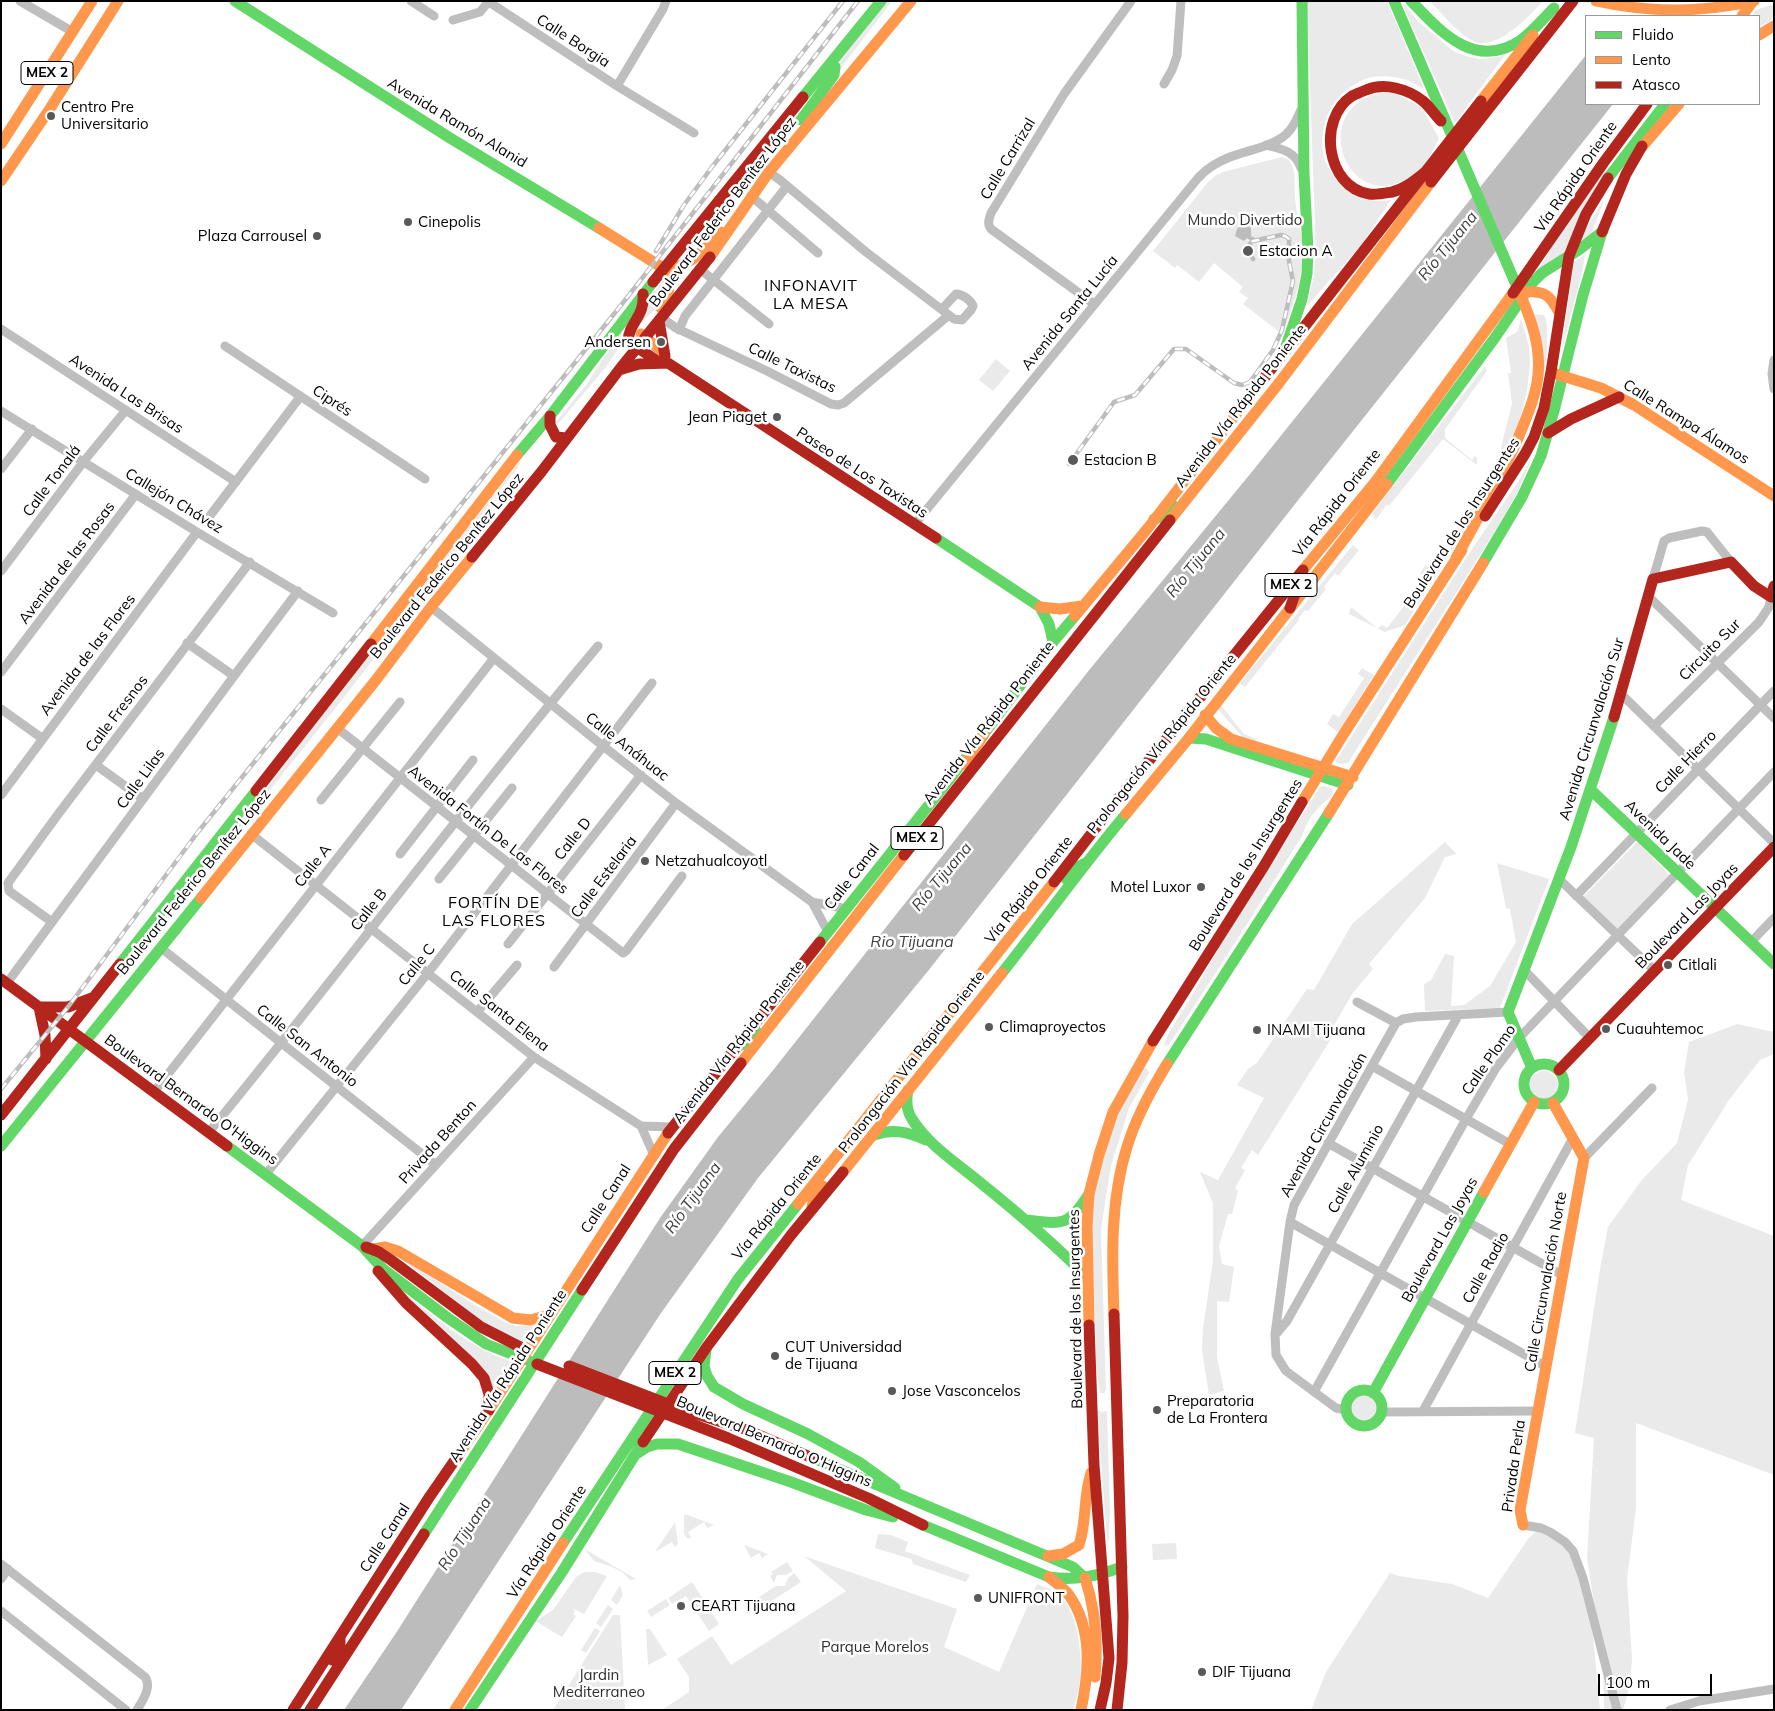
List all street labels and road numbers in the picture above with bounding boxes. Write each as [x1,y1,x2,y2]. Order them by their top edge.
street label: Calle Borgia [533,11,613,71]
road number: MEX 2 [21,62,73,84]
street label: Avenida Ramón Alanid [384,74,530,172]
street label: Boulevard Federico Benítez López [646,113,800,311]
street label: Calle Carrizal [977,115,1039,203]
street label: Vía Rápida Oriente [1531,118,1621,236]
street label: Avenida Santa Lucía [1018,252,1122,374]
street label: Avenida Vía Rápida Poniente [1172,321,1310,491]
street label: Calle Taxistas [745,339,839,397]
street label: Avenida Las Brisas [66,350,186,438]
street label: Calle Rampa Álamos [1620,376,1752,468]
street label: Ciprés [309,382,355,420]
street label: Paseo de Los Taxistas [793,424,931,522]
street label: Boulevard de los Insurgentes [1400,434,1524,612]
street label: Calle Tonalá [19,442,85,520]
street label: Vía Rápida Oriente [1289,446,1385,560]
street label: Callejón Chávez [122,465,226,537]
street label: Boulevard Federico Benítez López [366,470,528,662]
street label: Avenida de las Rosas [15,498,119,628]
road number: MEX 2 [1265,574,1317,596]
street label: Avenida de las Flores [36,591,140,719]
street label: Circuito Sur [1675,615,1745,685]
street label: Avenida Circunvalación Sur [1556,636,1628,822]
street label: Avenida Vía Rápida Poniente [920,638,1058,808]
street label: Prolongación Vía Rápida Oriente [1084,650,1240,838]
street label: Calle Fresnos [82,672,152,756]
street label: Calle Anáhuac [582,709,672,785]
street label: Calle Hierro [1651,727,1721,797]
street label: Calle Lilas [113,745,169,813]
street label: Avenida Fortín De Las Flores [404,762,572,898]
street label: Boulevard de los Insurgentes [1185,776,1307,954]
street label: Boulevard Federico Benítez López [113,786,275,978]
street label: Avenida Jade [1621,797,1699,873]
street label: Calle D [551,814,595,864]
road number: MEX 2 [891,826,943,850]
street label: Calle Estelaria [567,832,641,922]
street label: Vía Rápida Oriente [981,833,1077,947]
street label: Calle Canal [821,840,883,914]
street label: Calle A [291,841,335,891]
street label: Boulevard Las Joyas [1632,859,1742,973]
street label: Calle B [347,885,391,935]
street label: Calle C [395,940,439,990]
street label: Avenida Vía Rápida Poniente [670,957,808,1127]
street label: Calle Santa Elena [445,966,553,1056]
street label: Prolongación Vía Rápida Oriente [835,967,989,1157]
street label: Calle San Antonio [253,1001,361,1091]
street label: Calle Plomo [1458,1021,1520,1099]
street label: Boulevard Bernardo O'Higgins [101,1031,281,1169]
street label: Avenida Circunvalación [1277,1050,1371,1200]
street label: Privada Benton [395,1096,481,1188]
street label: Calle Aluminio [1324,1121,1388,1217]
street label: Vía Rápida Oriente [729,1150,825,1264]
street label: Calle Canal [577,1161,635,1237]
street label: Boulevard Las Joyas [1398,1174,1482,1306]
street label: Calle Circunvalación Norte [1521,1190,1571,1374]
street label: Boulevard de los Insurgentes [1065,1209,1087,1409]
street label: Calle Radio [1459,1229,1513,1307]
street label: Avenida Vía Rápida Poniente [445,1286,571,1466]
road number: MEX 2 [649,1362,701,1385]
street label: Boulevard Bernardo O'Higgins [674,1393,874,1491]
street label: Privada Perla [1499,1419,1529,1513]
street label: Vía Rápida Oriente [504,1482,590,1602]
street label: Calle Canal [356,1500,414,1576]

